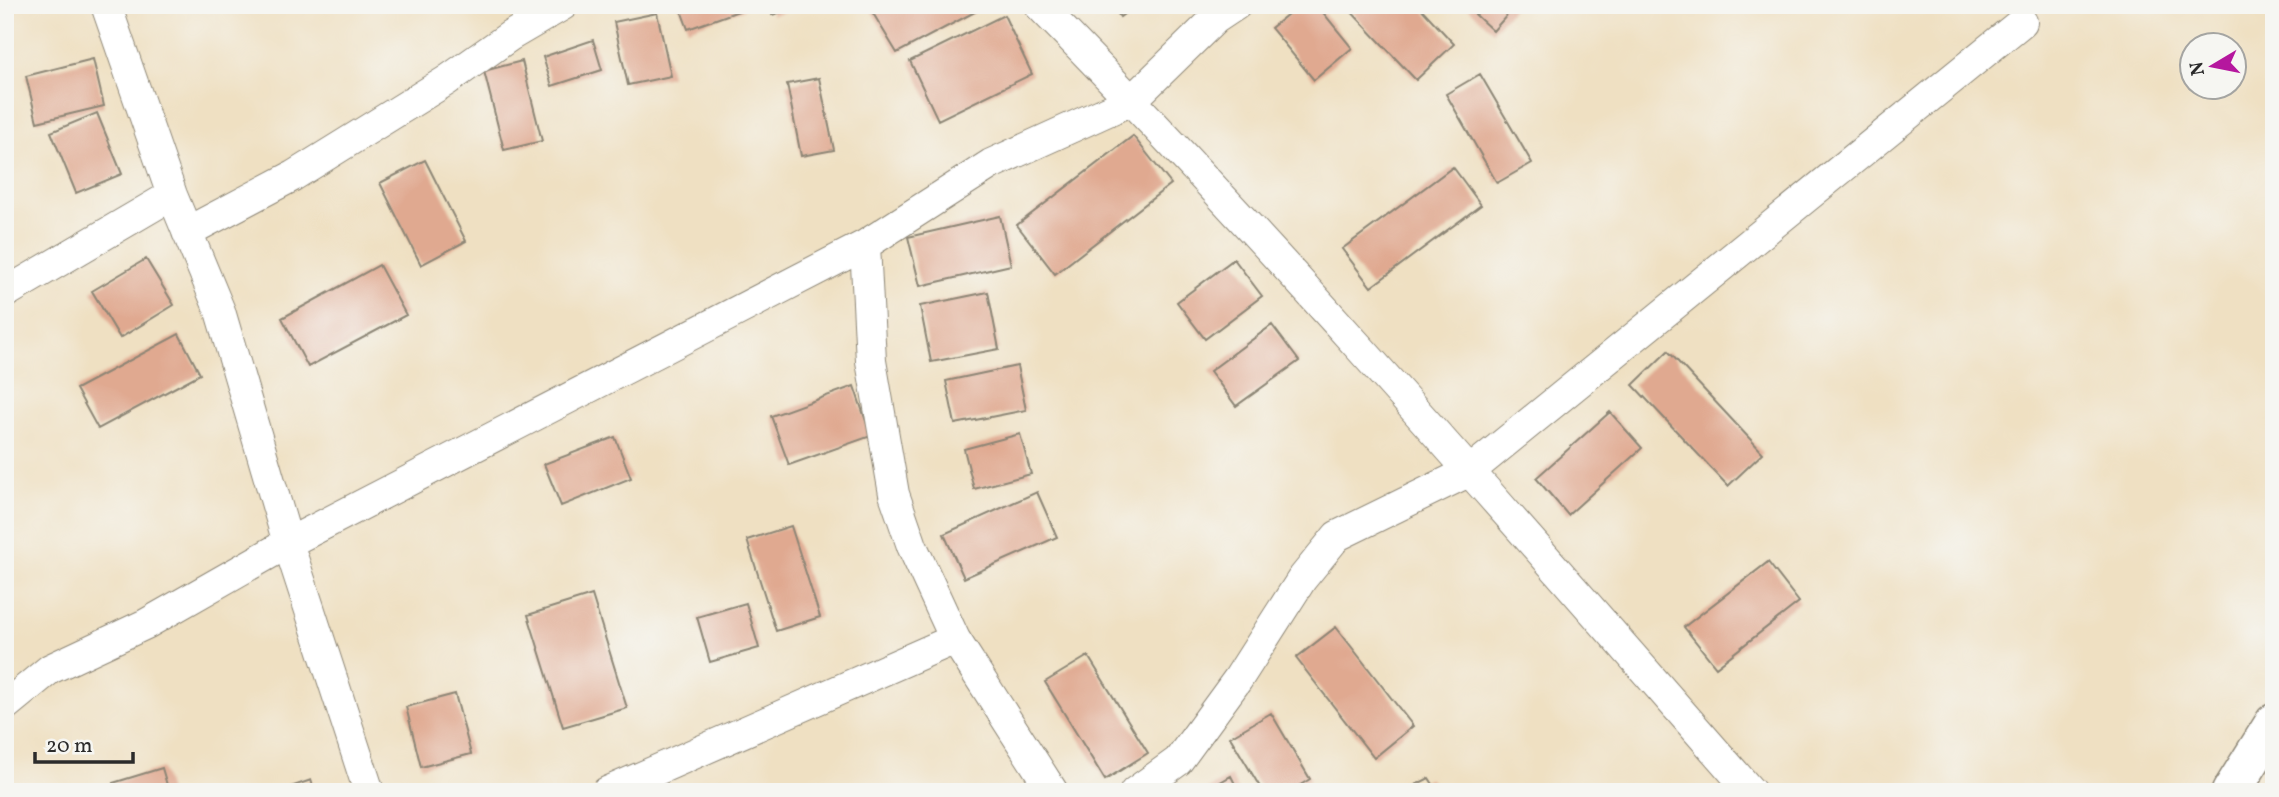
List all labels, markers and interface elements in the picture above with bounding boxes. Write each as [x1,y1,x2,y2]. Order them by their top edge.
north arrow [2178,32,2248,102]
text: N [2184,59,2212,78]
scale bar [35,720,133,764]
text: 20 m [46,732,92,761]

